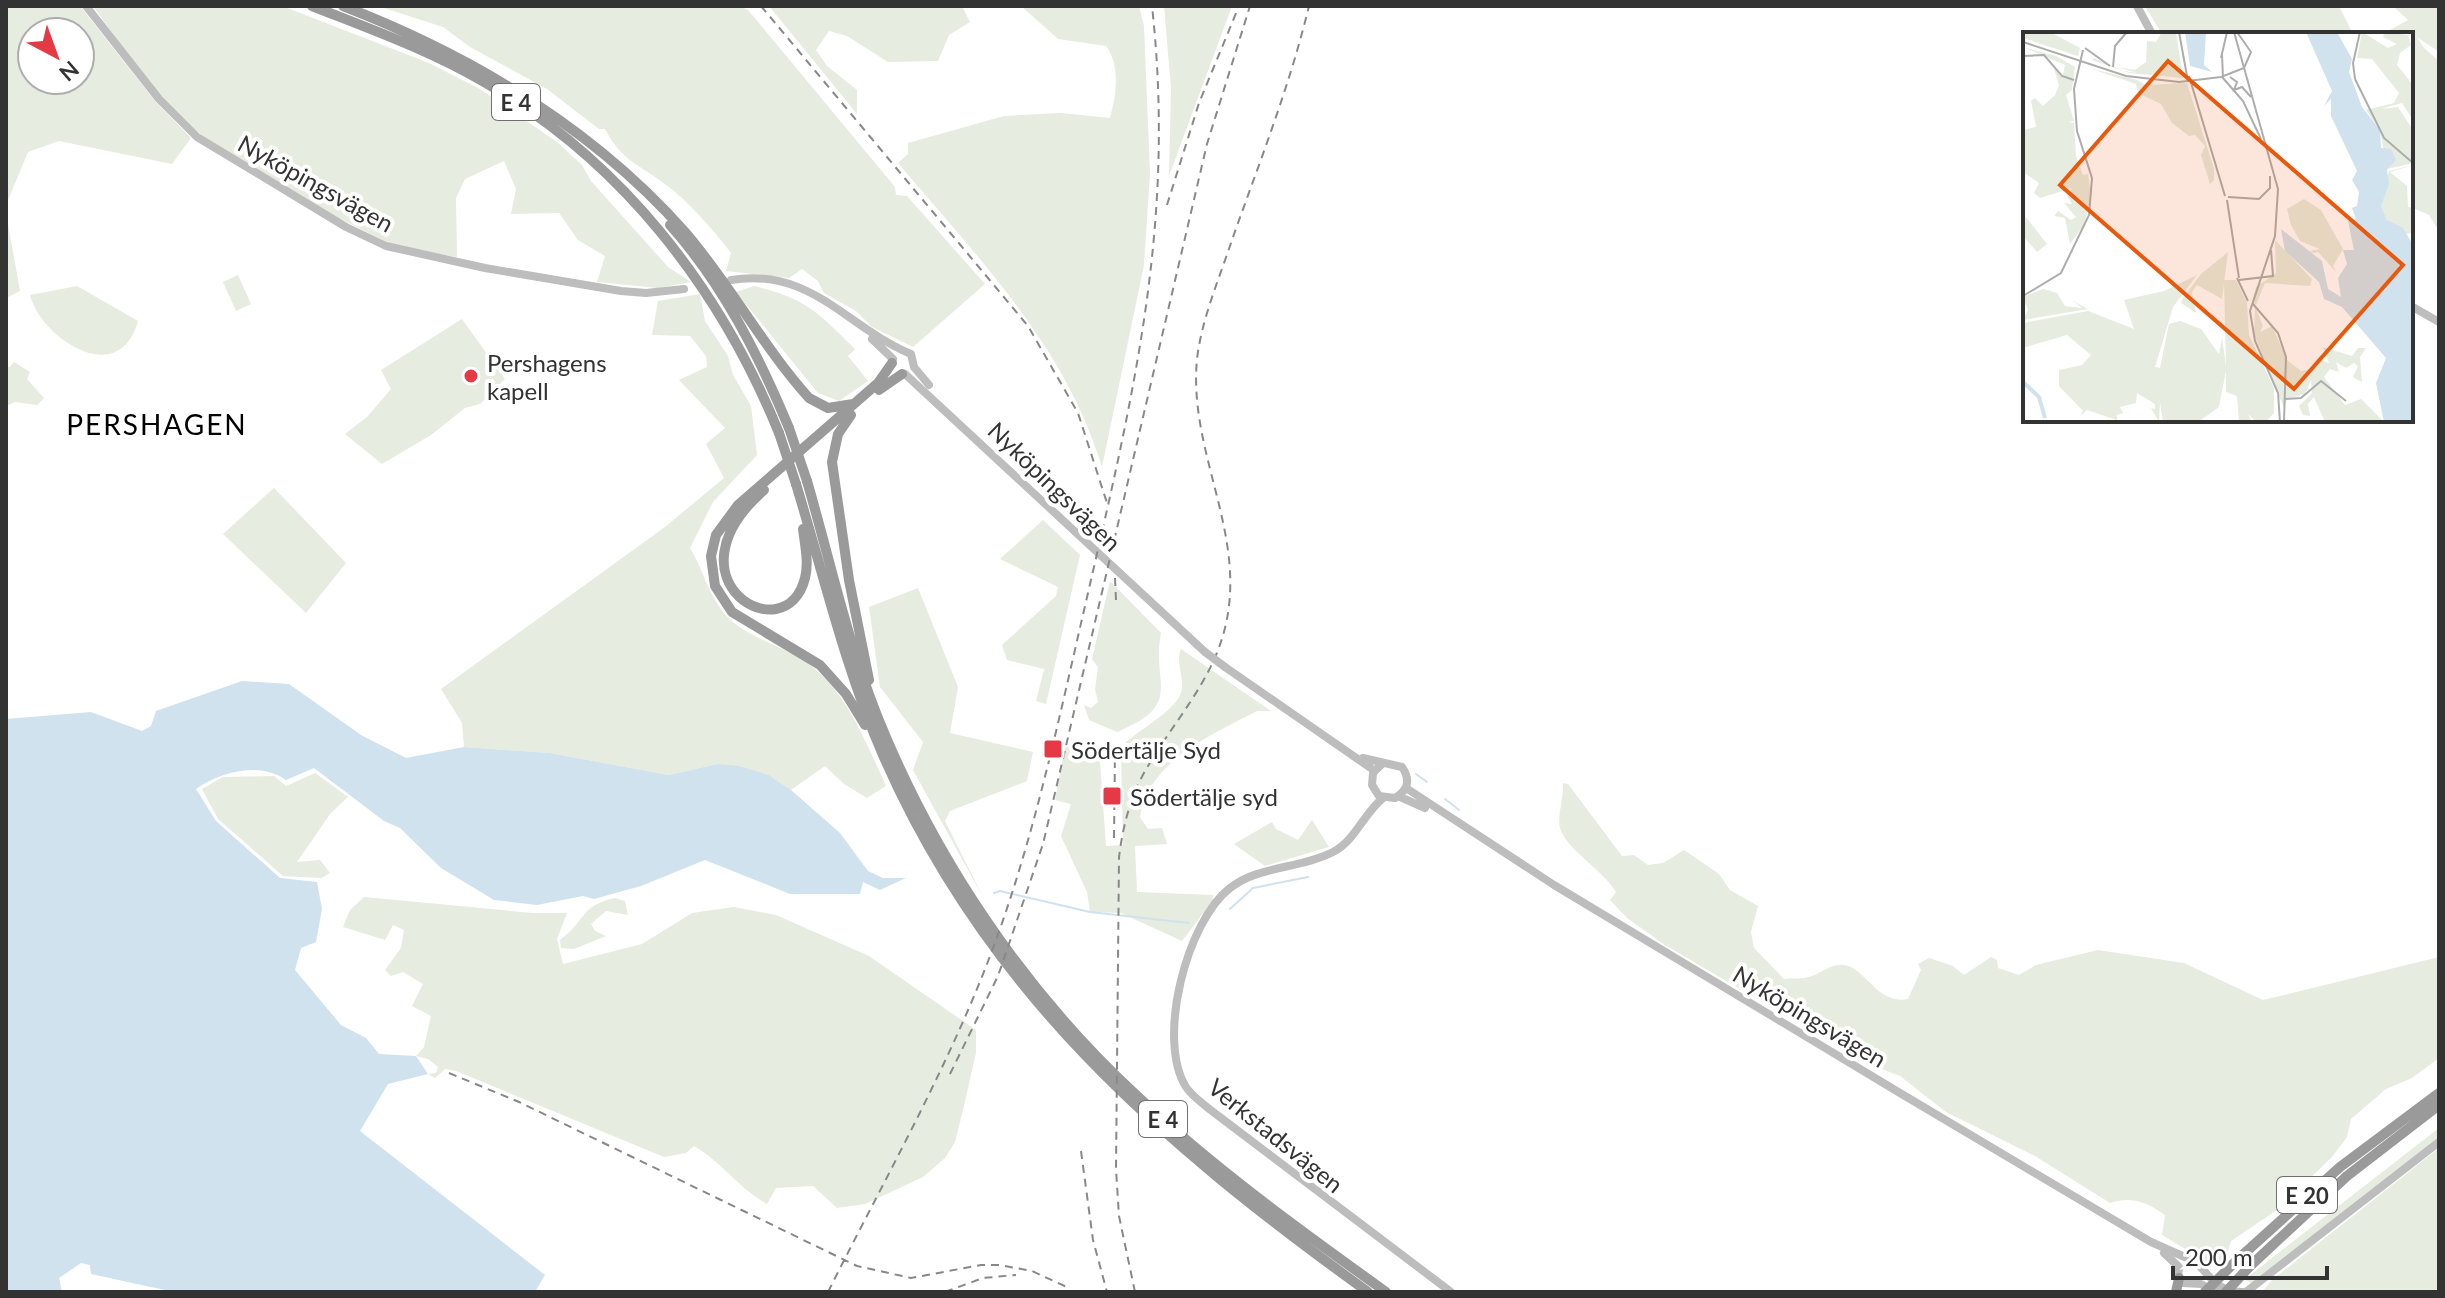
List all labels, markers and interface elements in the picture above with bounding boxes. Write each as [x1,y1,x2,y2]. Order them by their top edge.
north arrow [16,16,96,96]
inset map [2023,32,2413,422]
text: N [54,56,85,87]
road number: E 4 [492,84,540,120]
street label: Nyköpingsvägen [233,128,399,238]
place label: Pershagens kapell [487,348,607,405]
marker: Pershagens kapell [462,367,480,385]
district label: PERSHAGEN [66,407,248,441]
street label: Nyköpingsvägen [983,415,1127,557]
place label: Södertälje Syd [1071,735,1221,764]
marker: Södertälje Syd [1042,738,1064,760]
place label: Södertälje syd [1130,782,1278,811]
marker: Södertälje syd [1101,785,1123,807]
street label: Nyköpingsvägen [1728,959,1892,1073]
street label: Verkstadsvägen [1203,1072,1349,1198]
road number: E 4 [1139,1101,1187,1137]
road number: E 20 [2277,1177,2337,1213]
scale bar [2173,1230,2327,1280]
text: 200 m [2185,1242,2253,1271]

